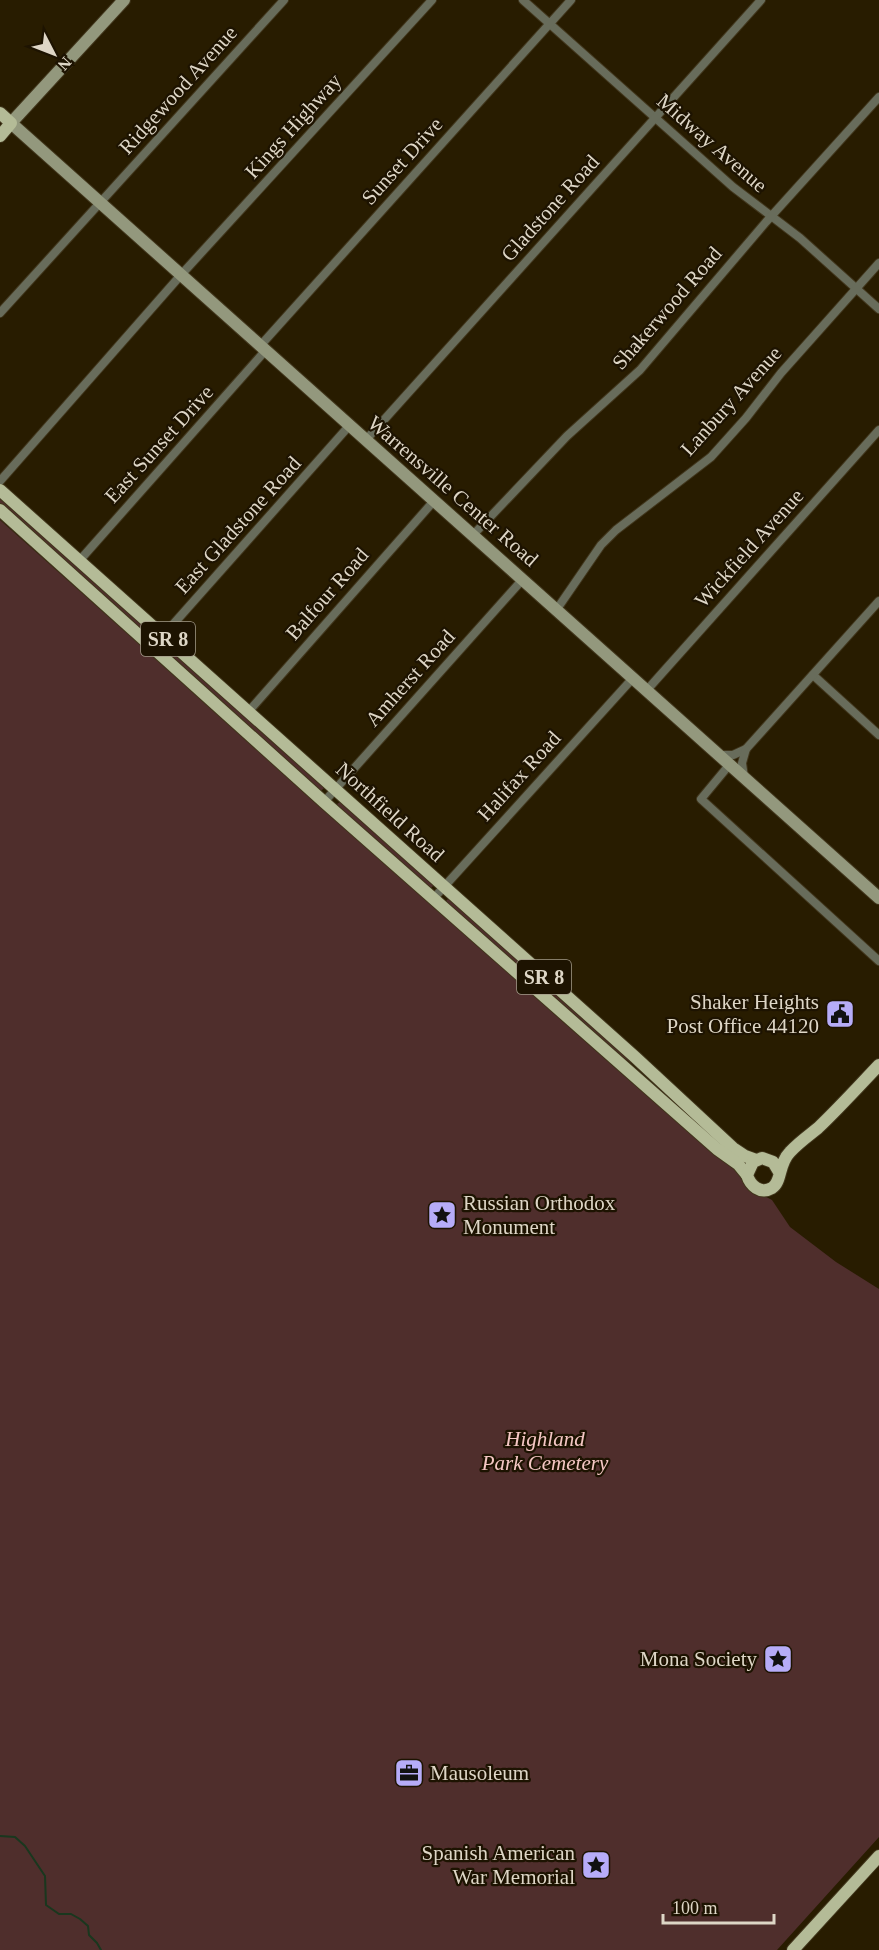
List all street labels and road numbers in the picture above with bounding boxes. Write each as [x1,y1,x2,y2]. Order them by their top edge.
street label: Ridgewood Avenue [114,21,242,159]
street label: Kings Highway [240,68,347,183]
street label: Midway Avenue [652,89,772,197]
street label: Sunset Drive [357,112,447,210]
street label: Gladstone Road [496,150,604,266]
street label: Shakerwood Road [607,241,727,374]
street label: Lanbury Avenue [676,341,786,461]
street label: East Sunset Drive [100,380,218,508]
street label: Warrensville Center Road [363,411,543,572]
street label: East Gladstone Road [170,451,306,598]
street label: Wickfield Avenue [690,484,808,612]
street label: Balfour Road [281,543,374,645]
road number: SR 8 [141,622,195,656]
street label: Amherst Road [360,624,460,731]
street label: Halifax Road [472,726,566,826]
street label: Northfield Road [331,757,449,867]
road number: SR 8 [517,960,571,994]

